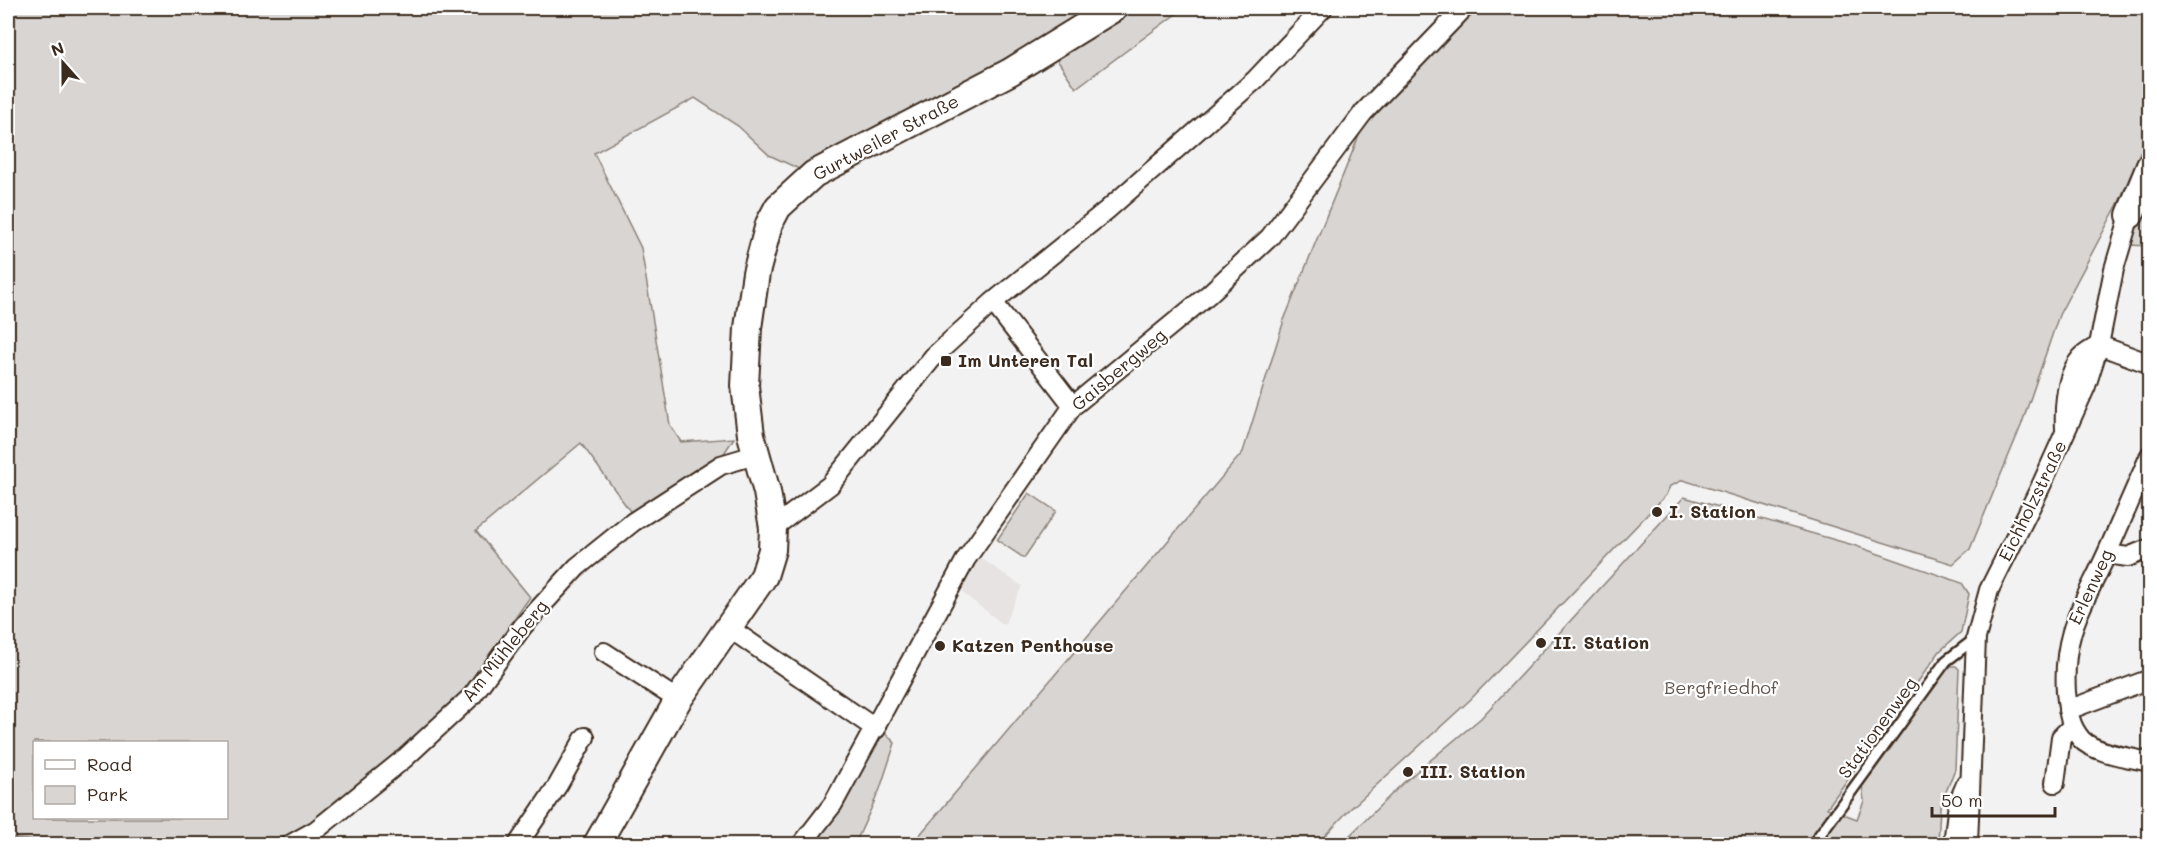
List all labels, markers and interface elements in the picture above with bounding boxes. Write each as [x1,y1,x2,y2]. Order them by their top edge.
north arrow [33,33,93,93]
text: N [48,37,67,61]
street label: Gurtweiler Straße [808,88,963,186]
street label: Gaisbergweg [1066,323,1171,416]
place label: Im Unteren Tal [958,348,1093,372]
marker: Im Unteren Tal [939,354,953,368]
street label: Eichholzstraße [1993,436,2072,565]
place label: I. Station [1669,499,1756,523]
marker: I. Station [1650,505,1664,519]
street label: Erlenweg [2062,545,2118,628]
street label: Am Mühleberg [456,594,553,706]
place label: II. Station [1553,630,1649,654]
place label: Katzen Penthouse [952,633,1114,657]
marker: II. Station [1534,636,1548,650]
marker: Katzen Penthouse [933,639,947,653]
street label: Stationenweg [1832,672,1922,783]
park label: Bergfriedhof [1664,675,1779,699]
legend [33,741,228,819]
text: Road [87,752,132,776]
place label: III. Station [1420,759,1525,783]
marker: III. Station [1401,765,1415,779]
scale bar [1932,780,2055,818]
text: Park [87,782,128,806]
text: 50 m [1941,788,1983,812]

